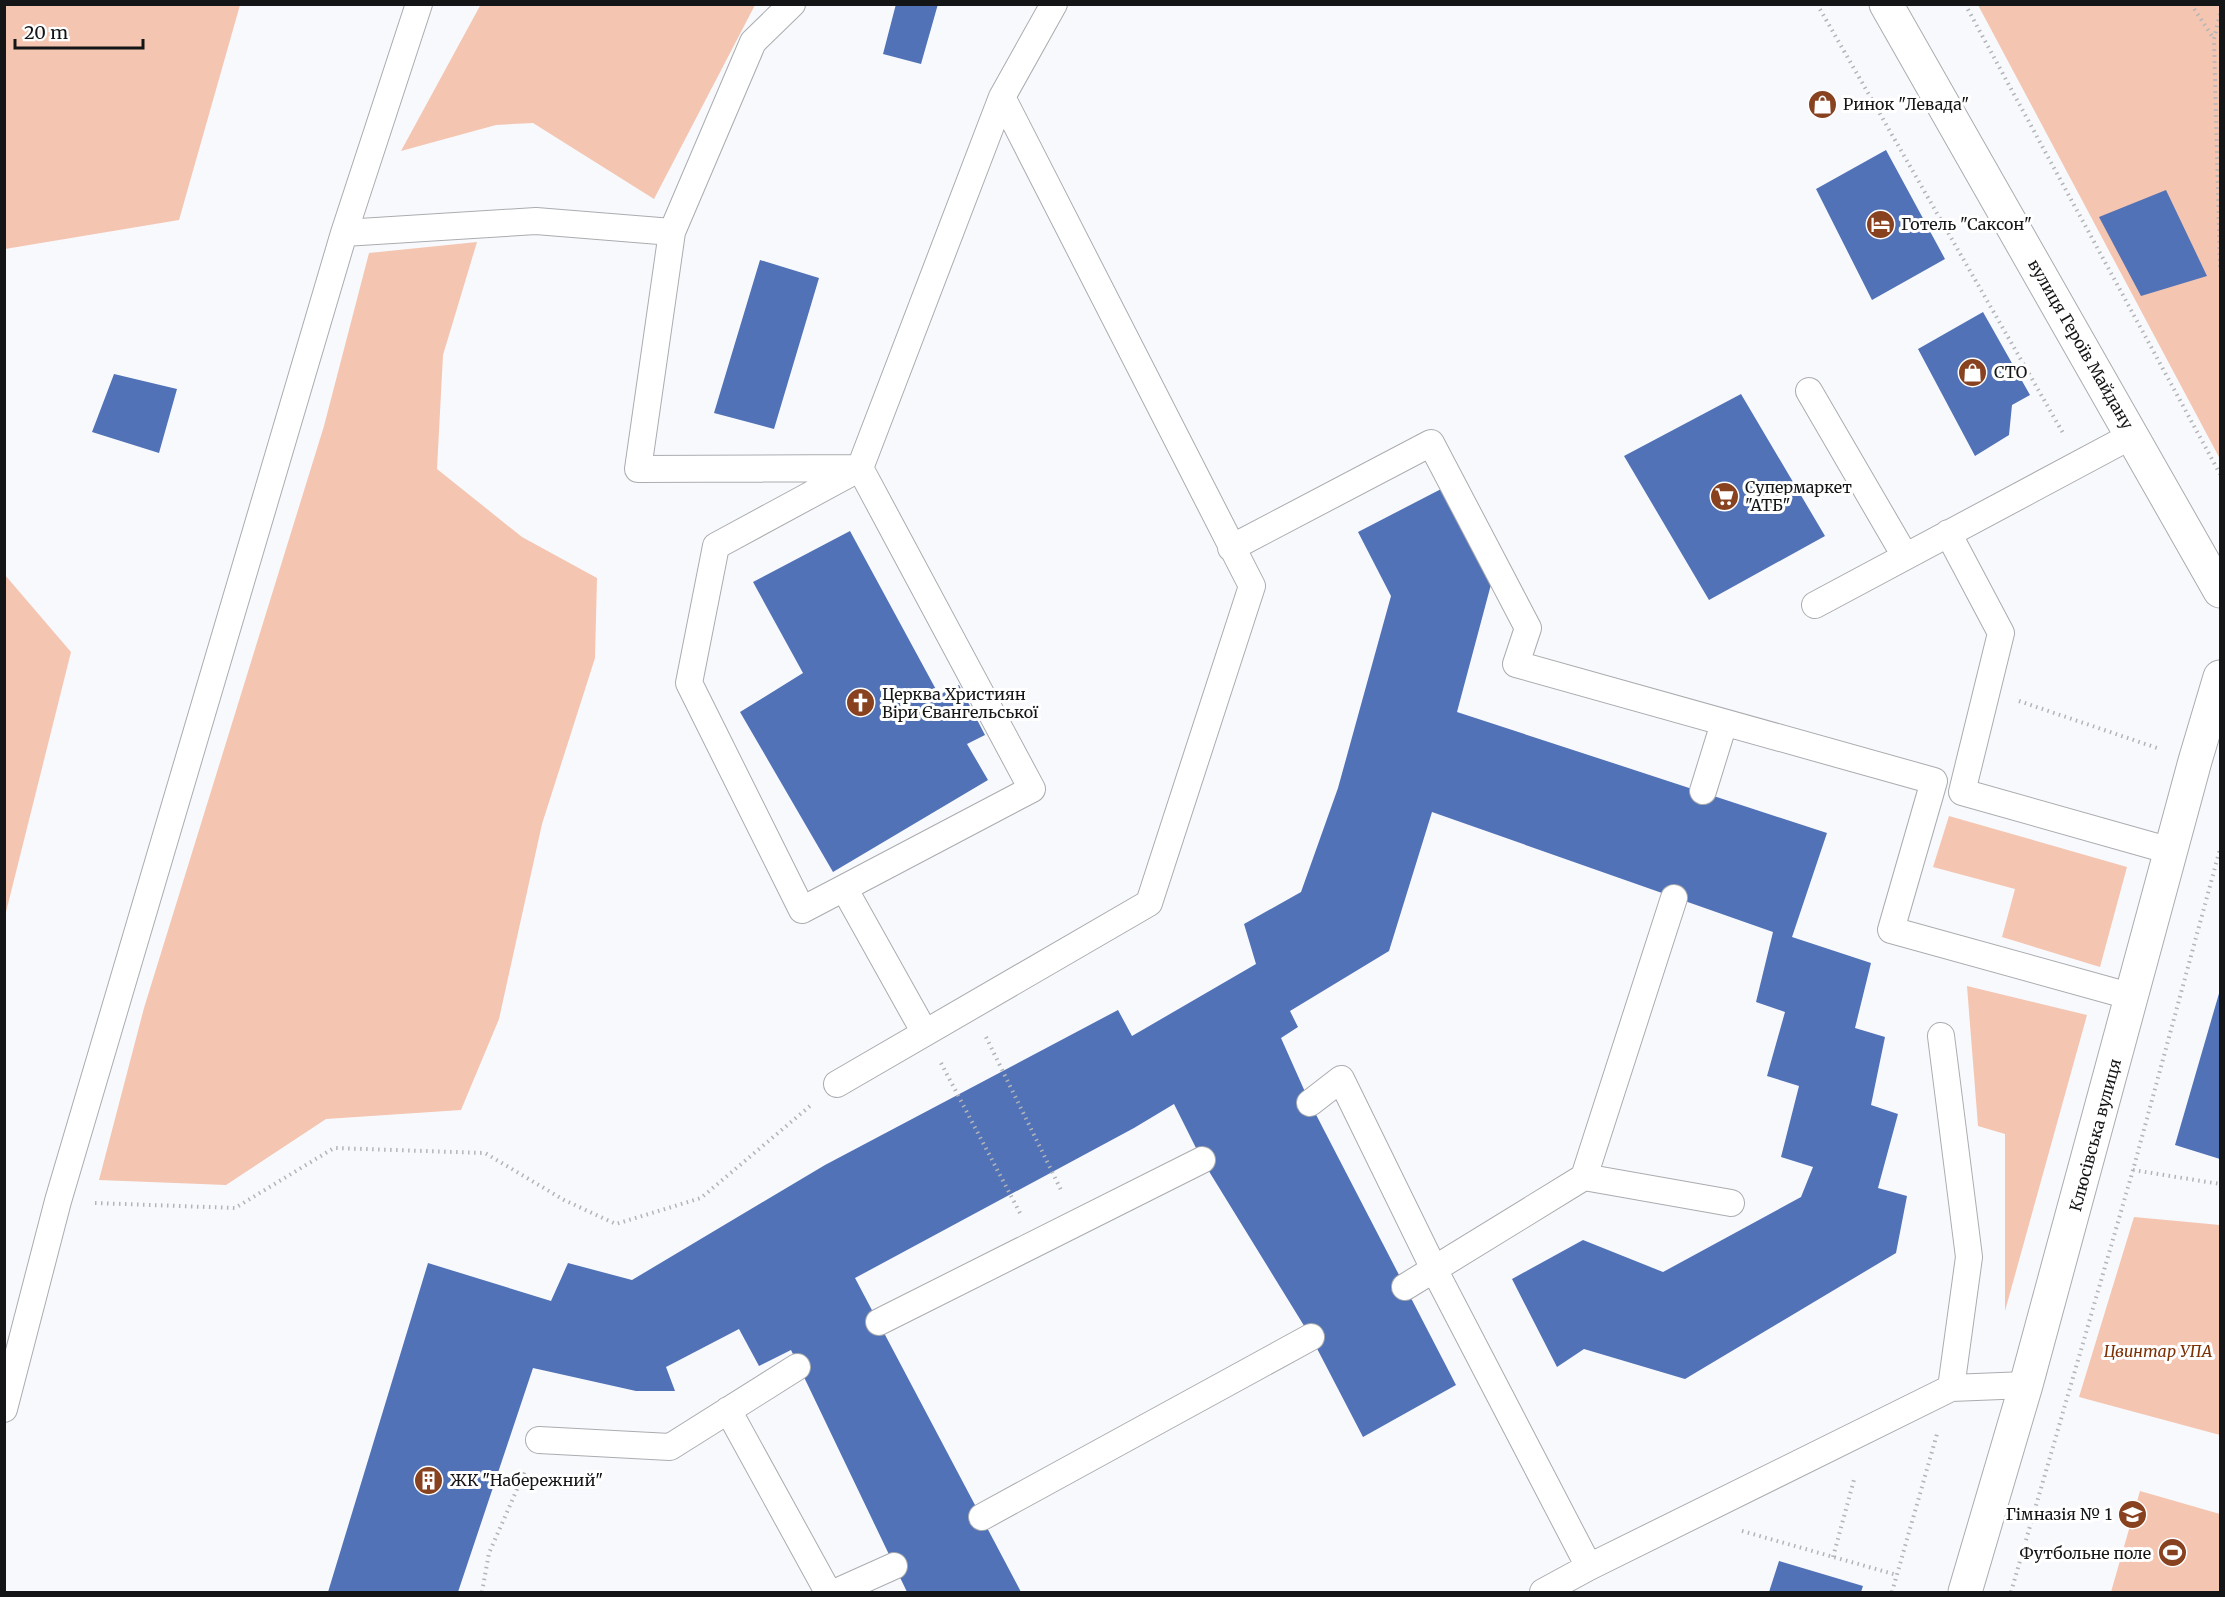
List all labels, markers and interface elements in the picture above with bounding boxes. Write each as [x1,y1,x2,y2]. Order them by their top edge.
scale bar [15,12,142,50]
text: 20 m [24,21,68,44]
shop icon: Ринок "Левада" [1806,88,1838,120]
place label: Ринок "Левада" [1843,94,1969,114]
hotel icon: Готель "Саксон" [1864,208,1896,240]
place label: Готель "Саксон" [1901,214,2032,234]
street label: вулиця Героїв Майдану [2024,256,2138,433]
shop icon: СТО [1957,356,1989,388]
place label: СТО [1994,362,2028,382]
place label: Супермаркет "АТБ" [1745,477,1852,515]
supermarket icon: Супермаркет "АТБ" [1708,480,1740,512]
place label: Церква Християн Віри Євангельської [882,684,1039,722]
church icon: Церква Християн Віри Євангельської [845,687,877,719]
street label: Клюсівська вулиця [2065,1056,2125,1214]
park label: Цвинтар УПА [2104,1341,2213,1361]
building icon: ЖК "Набережний" [413,1464,445,1496]
place label: ЖК "Набережний" [450,1470,603,1490]
school or university icon: Гімназія № 1 [2117,1498,2149,1530]
place label: Гімназія № 1 [2006,1504,2112,1524]
sports icon: Футбольне поле [2156,1537,2188,1569]
place label: Футбольне поле [2020,1543,2151,1563]

